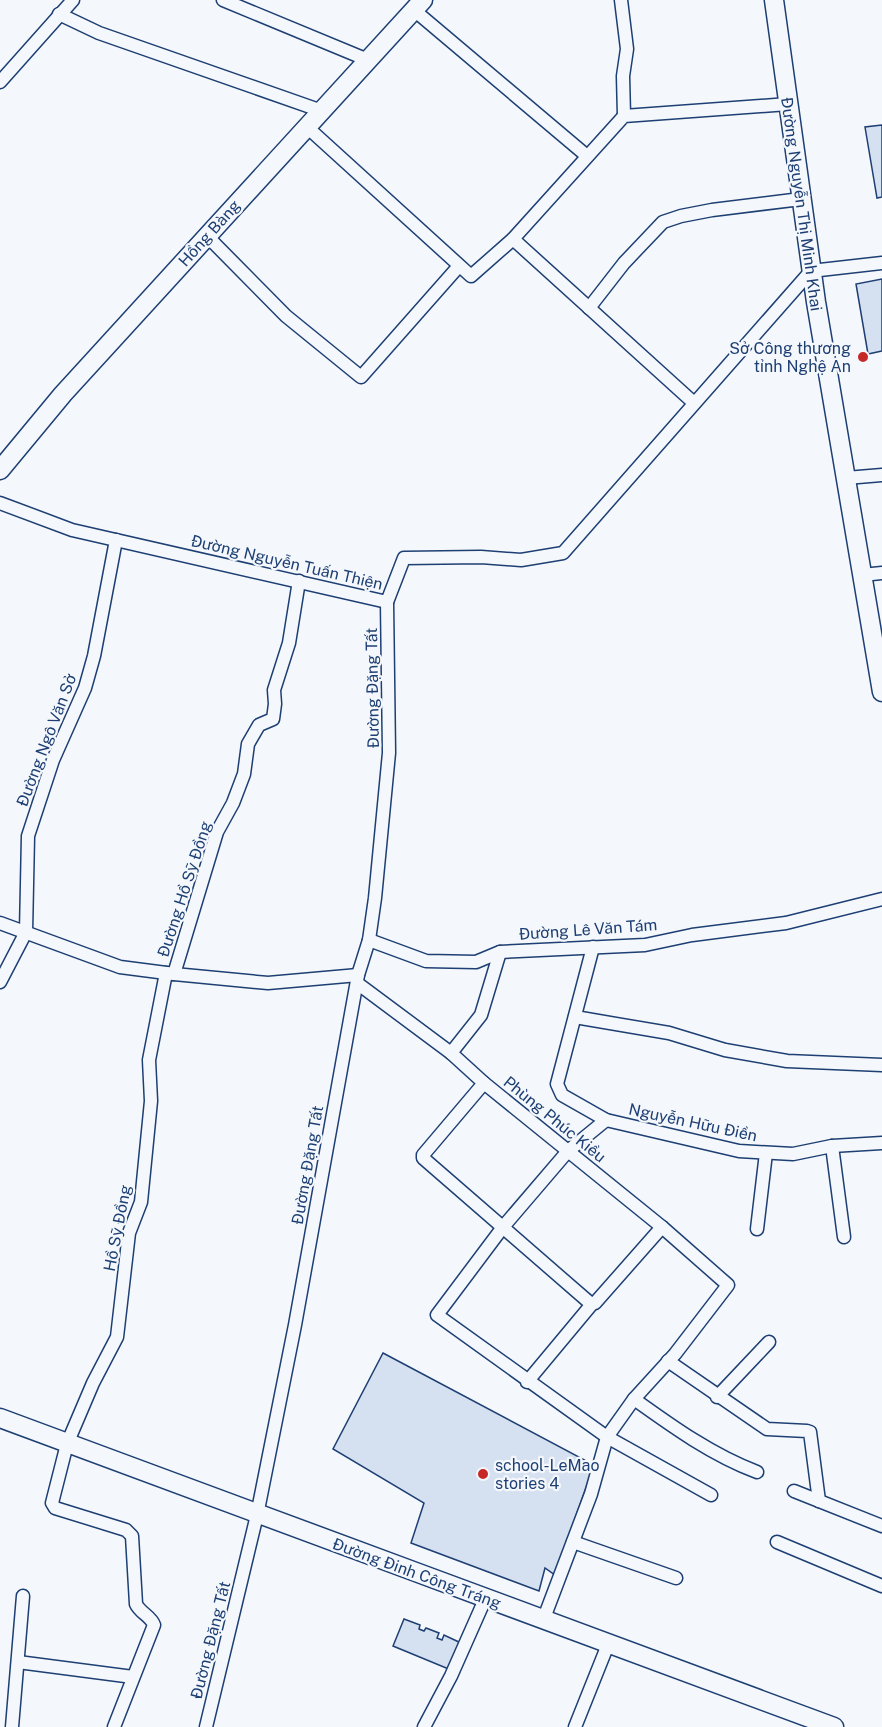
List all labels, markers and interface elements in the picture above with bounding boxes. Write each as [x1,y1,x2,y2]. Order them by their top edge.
street label: Đường Nguyễn Thị Minh Khai [777,96,826,312]
street label: Hồng Bàng [175,196,244,271]
place label: Sở Công thương tỉnh Nghệ An [729,339,851,376]
marker: Sở Công thương tỉnh Nghệ An [856,350,870,364]
street label: Đường Nguyễn Tuấn Thiện [189,531,385,594]
street label: Đường Đặng Tất [362,628,383,748]
street label: Đường Ngô Văn Sở [12,671,81,809]
street label: Đường Hồ Sỹ Đồng [154,819,215,960]
street label: Đường Lê Văn Tám [518,915,658,944]
street label: Phùng Phúc Kiều [500,1072,610,1167]
street label: Nguyễn Hữu Điền [627,1100,759,1145]
street label: Đường Đặng Tất [288,1104,327,1226]
street label: Hồ Sỹ Đồng [100,1183,135,1273]
place label: school-LeMao stories 4 [495,1456,600,1493]
marker: school-LeMao stories 4 [476,1467,490,1481]
street label: Đường Đinh Công Tráng [330,1534,504,1613]
street label: Đường Đặng Tất [187,1579,234,1701]

